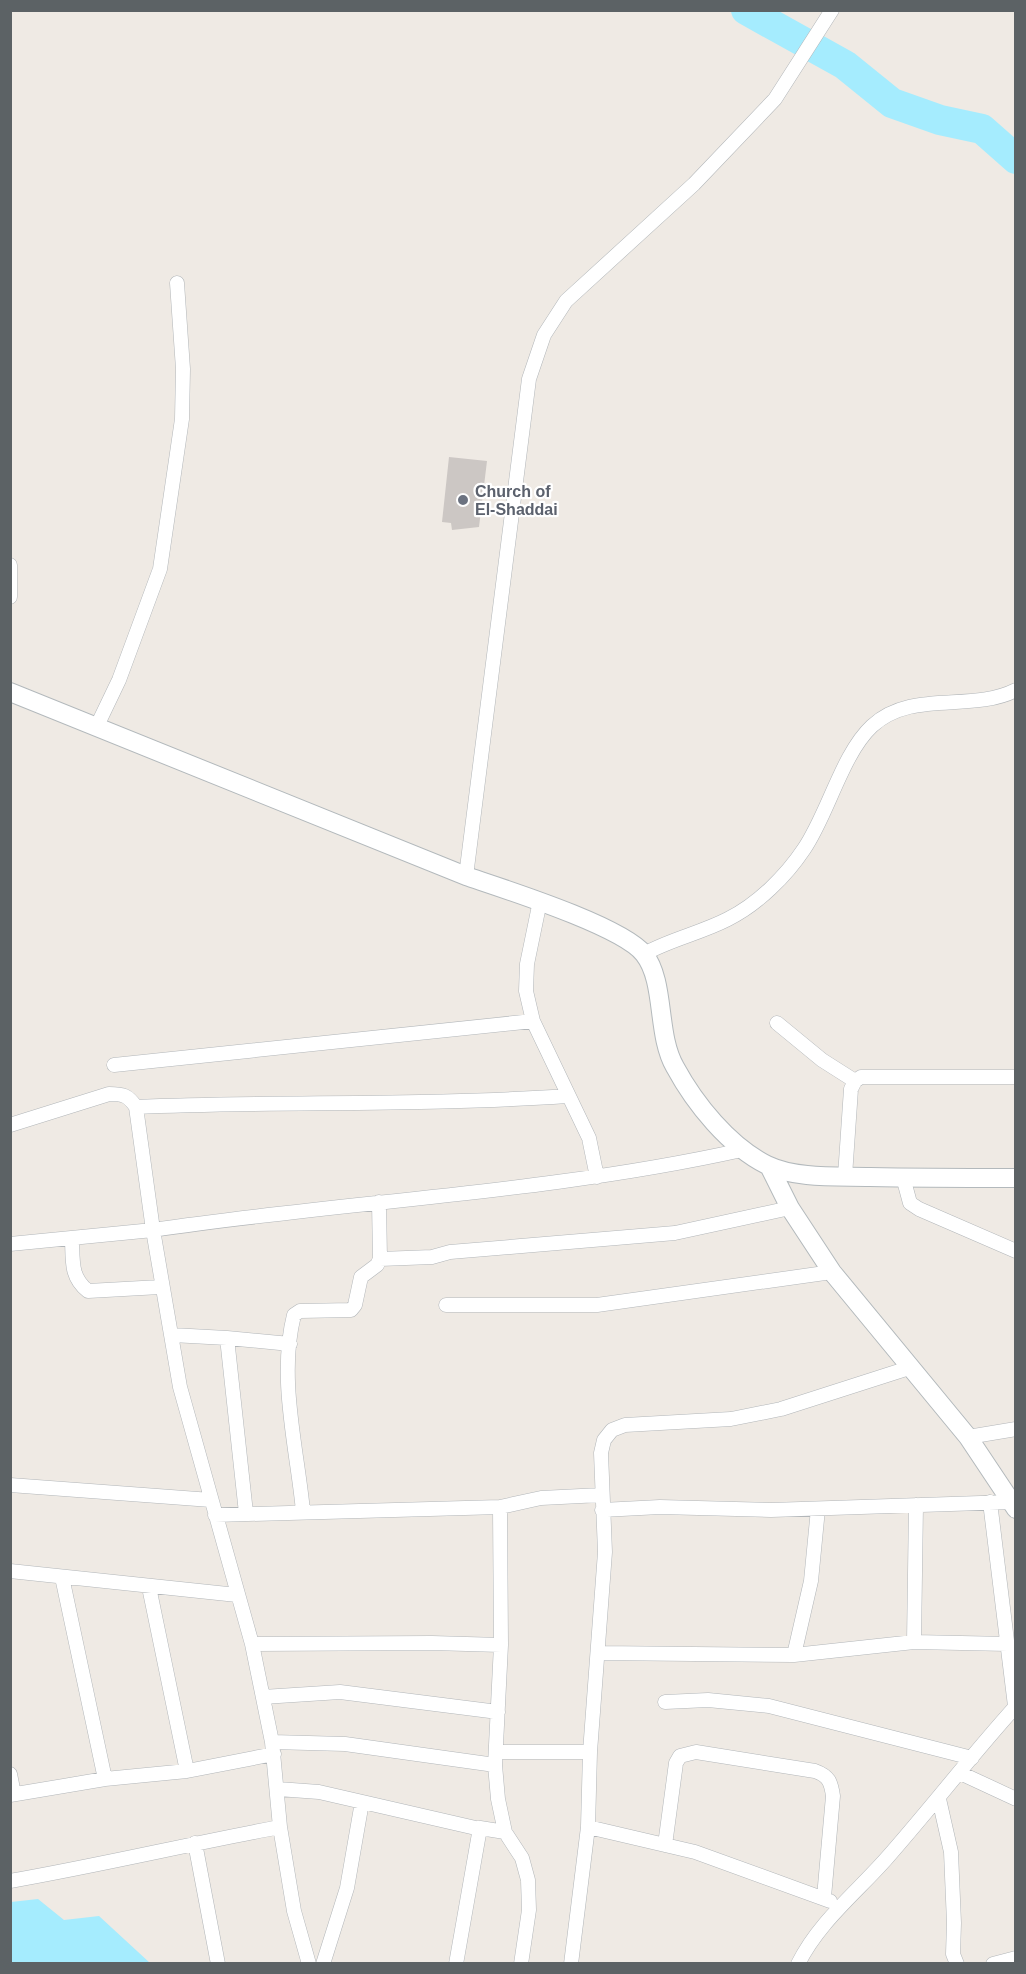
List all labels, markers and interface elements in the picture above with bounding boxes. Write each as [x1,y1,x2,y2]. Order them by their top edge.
place label: Church of El-Shaddai [475,483,558,518]
marker: Church of El-Shaddai [456,493,470,507]

